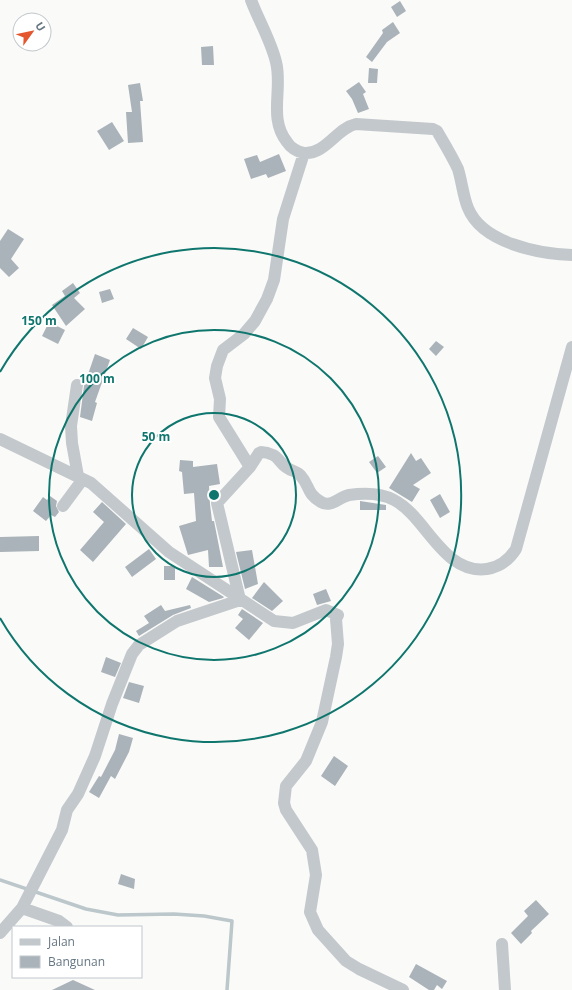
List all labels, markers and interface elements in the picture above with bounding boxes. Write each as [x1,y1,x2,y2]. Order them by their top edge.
north arrow [12,12,52,52]
text: U [32,19,49,34]
text: 150 m [21,312,57,329]
text: 100 m [79,370,115,387]
text: 50 m [142,428,170,445]
centre of rings [207,488,221,502]
legend [12,926,142,978]
text: Jalan [47,933,75,950]
text: Bangunan [48,953,105,970]

